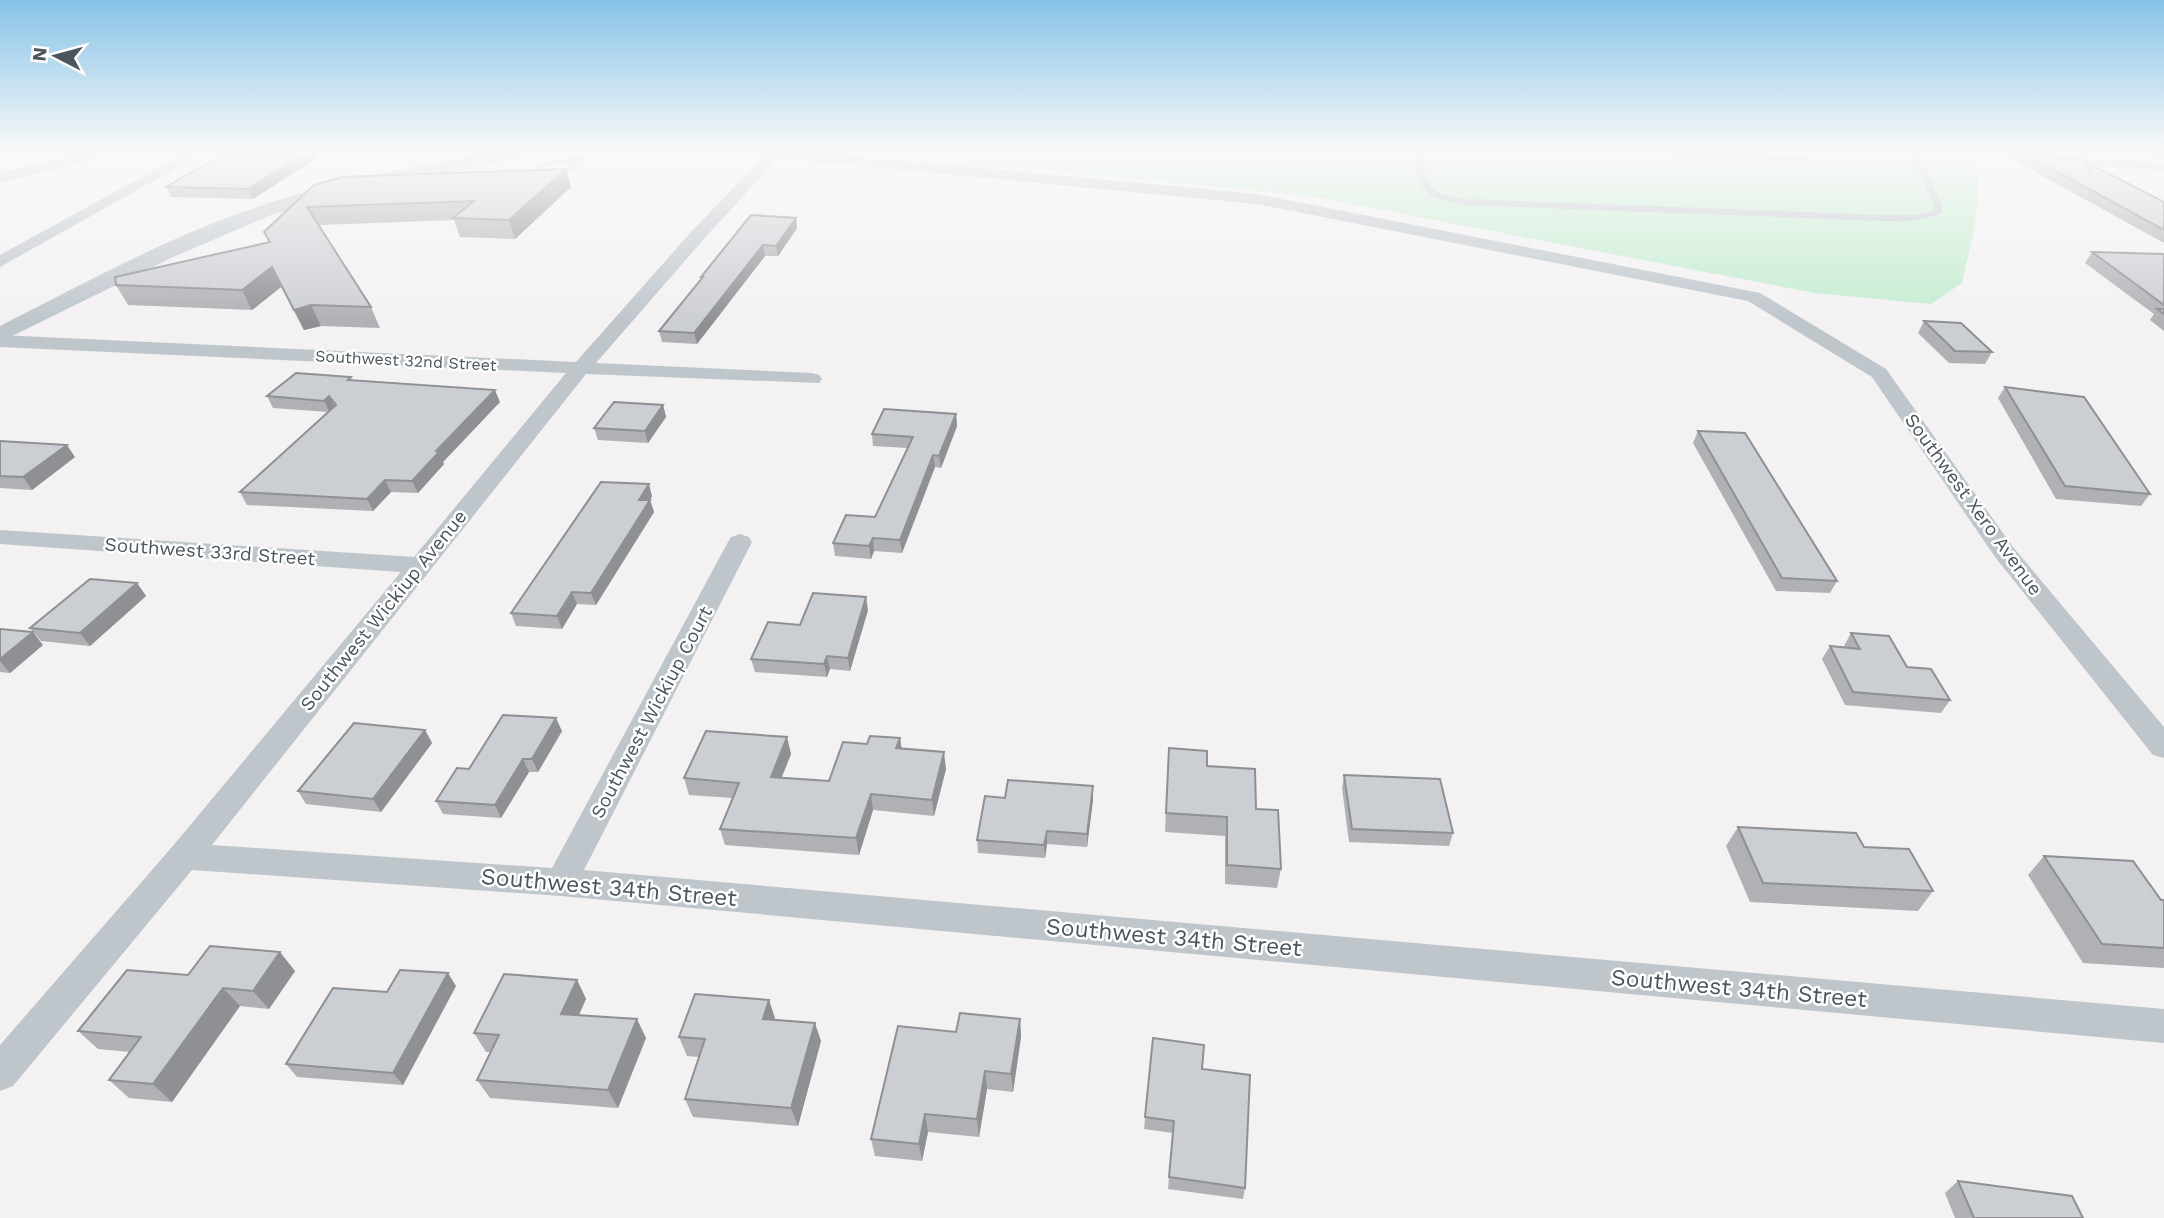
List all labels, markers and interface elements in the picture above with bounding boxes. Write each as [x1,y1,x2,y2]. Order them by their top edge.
north arrow [21,21,91,91]
text: N [27,46,52,62]
street label: Southwest 32nd Street [315,346,497,375]
street label: Southwest Xero Avenue [1900,409,2047,600]
street label: Southwest Wickiup Avenue [295,505,472,715]
street label: Southwest 33rd Street [104,533,316,570]
street label: Southwest Wickiup Court [586,602,717,822]
street label: Southwest 34th Street [480,863,738,912]
street label: Southwest 34th Street [1045,913,1303,962]
street label: Southwest 34th Street [1610,964,1868,1013]

